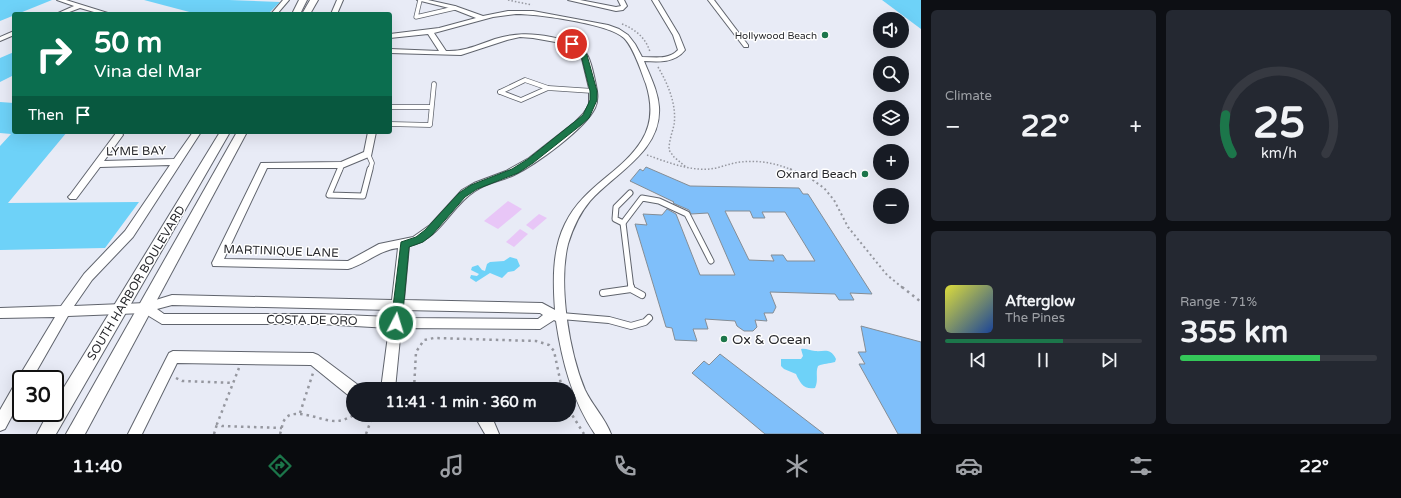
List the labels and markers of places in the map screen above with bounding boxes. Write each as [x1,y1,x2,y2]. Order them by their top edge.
pin [555,27,589,61]
place label: Hollywood Beach [735,30,817,42]
marker: Hollywood Beach [820,30,830,40]
place label: Oxnard Beach [776,167,857,181]
marker: Oxnard Beach [860,169,870,179]
place label: Ox & Ocean [732,331,811,348]
marker: Ox & Ocean [719,334,729,344]

